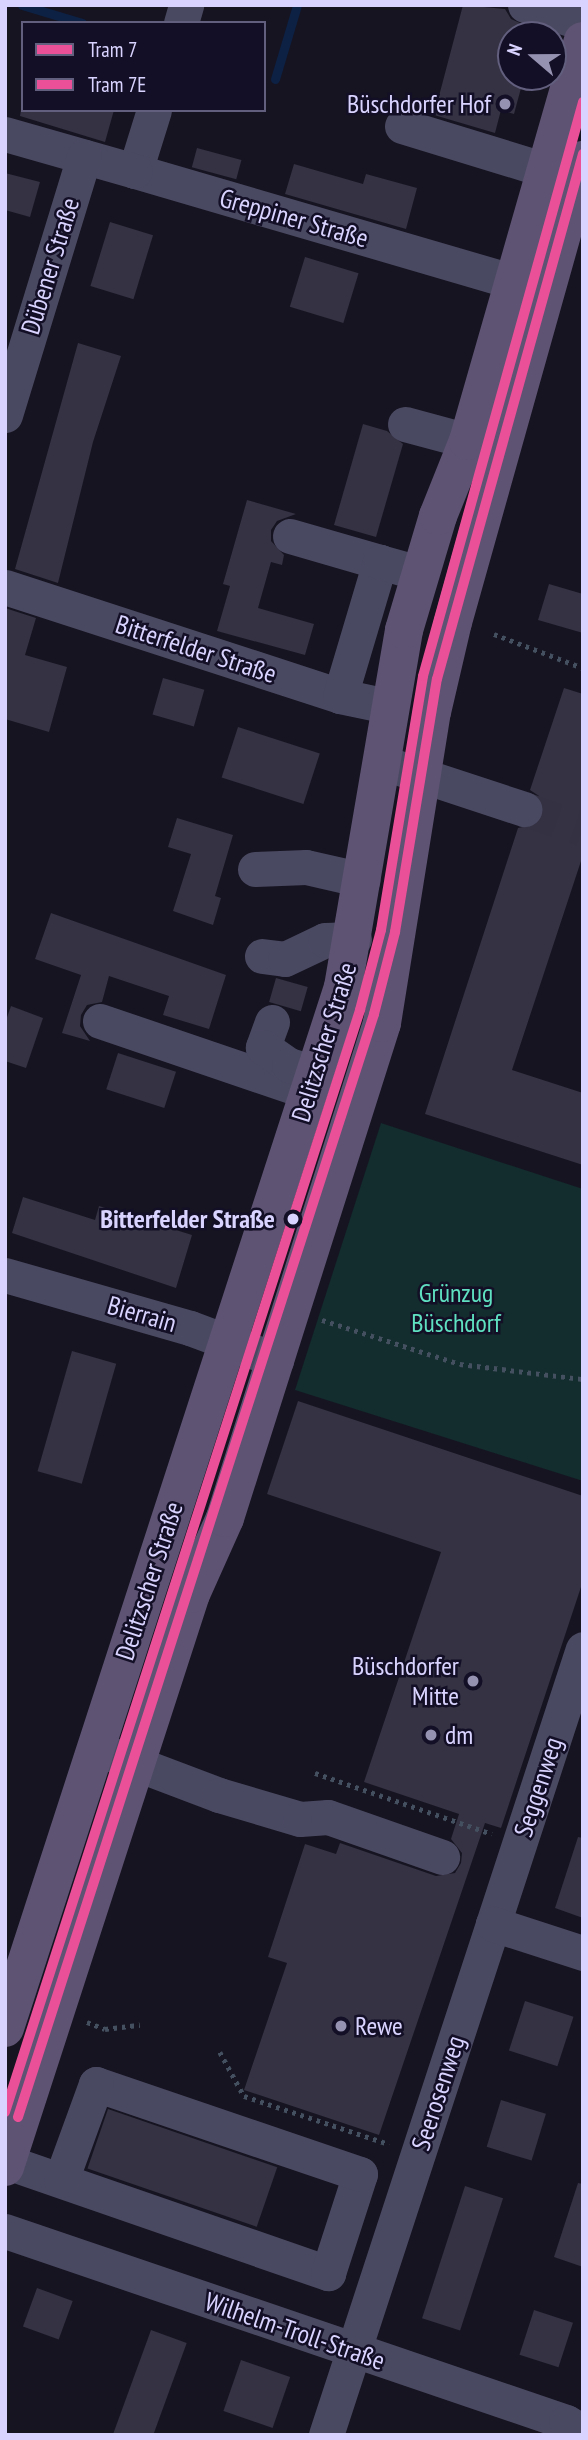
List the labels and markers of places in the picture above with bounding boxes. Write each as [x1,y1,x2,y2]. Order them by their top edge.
place label: Büschdorfer Hof [347,88,491,120]
marker: Büschdorfer Hof [497,96,513,112]
place label: Bitterfelder Straße [100,1203,275,1235]
marker: Bitterfelder Straße [281,1207,305,1231]
place label: Büschdorfer Mitte [352,1650,459,1712]
marker: Büschdorfer Mitte [465,1673,481,1689]
place label: dm [445,1719,473,1751]
marker: dm [423,1727,439,1743]
place label: Rewe [355,2010,403,2042]
marker: Rewe [333,2018,349,2034]

